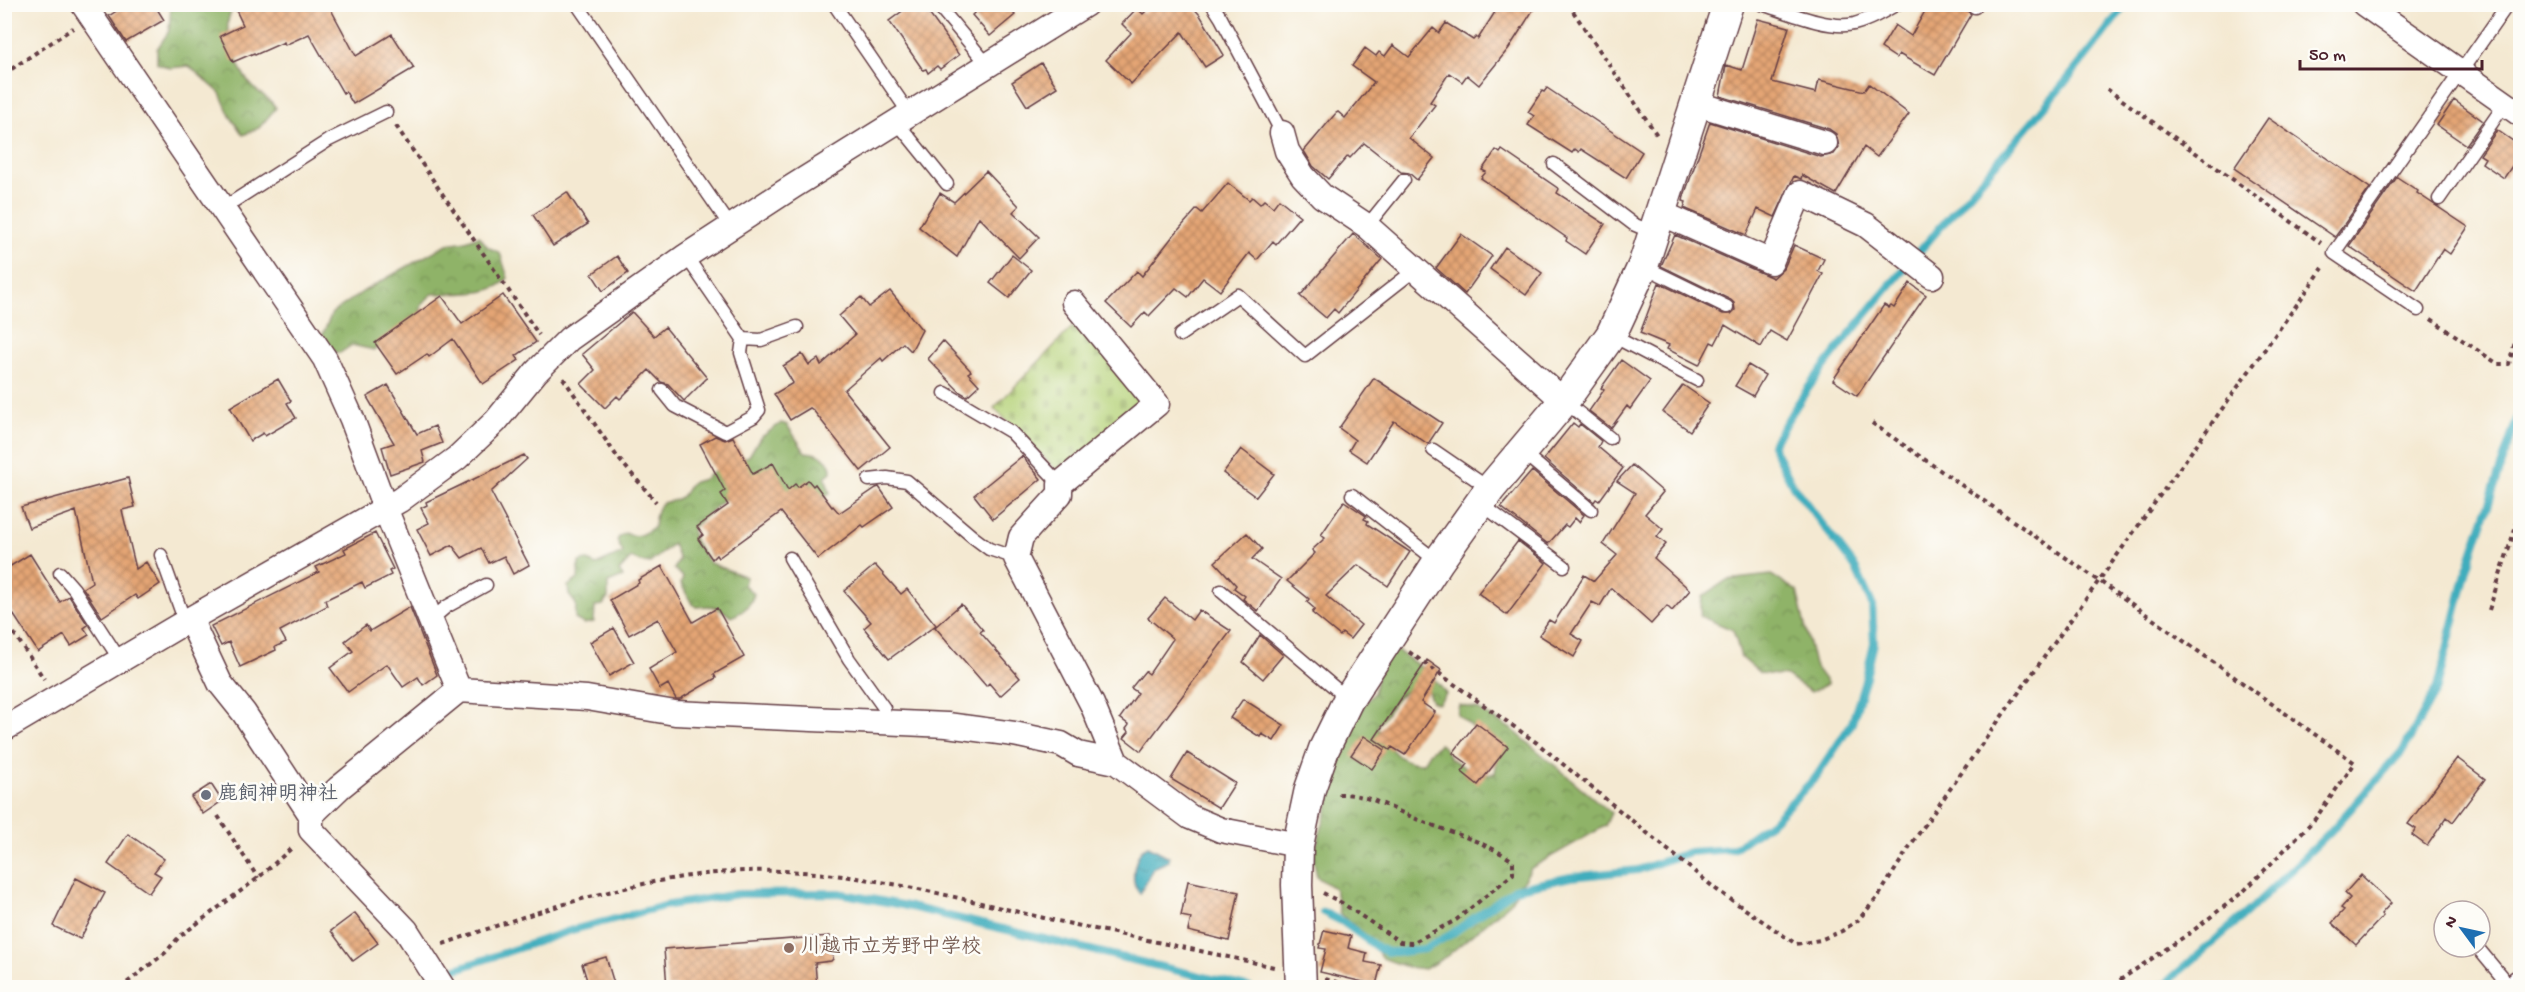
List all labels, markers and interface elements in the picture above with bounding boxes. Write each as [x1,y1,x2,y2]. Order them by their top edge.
scale bar [2300,33,2482,71]
text: 50 m [2309,46,2346,67]
place label: 鹿飼神明神社 [218,782,338,807]
marker: 鹿飼神明神社 [199,788,213,802]
north arrow [2432,899,2492,959]
text: N [2442,913,2463,932]
place label: 川越市立芳野中学校 [801,935,981,960]
marker: 川越市立芳野中学校 [782,941,796,955]

